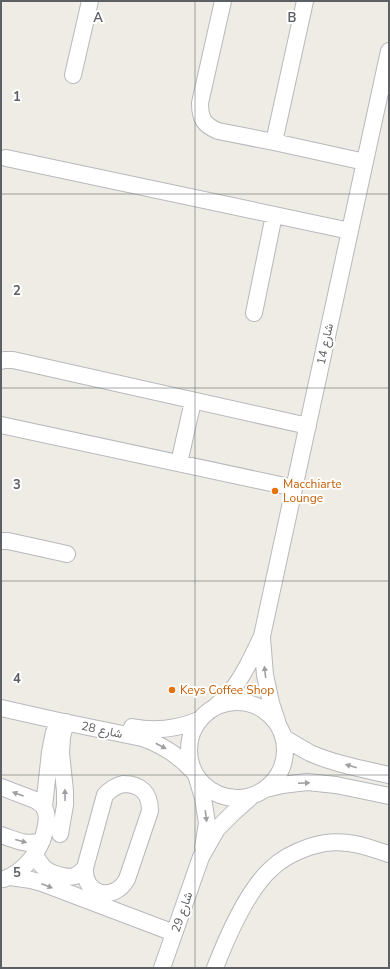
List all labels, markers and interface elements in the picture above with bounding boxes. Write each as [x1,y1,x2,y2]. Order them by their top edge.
text: A [93,9,103,27]
text: B [288,9,297,27]
text: 1 [13,88,21,106]
text: 2 [13,282,21,300]
street label: شارع 14 [313,322,338,366]
text: 3 [13,476,21,494]
place label: Macchiarte Lounge [283,476,342,506]
marker: Macchiarte Lounge [270,486,280,496]
one-way arrow [262,666,268,678]
text: 4 [13,670,21,688]
place label: Keys Coffee Shop [180,682,274,698]
marker: Keys Coffee Shop [167,685,177,695]
street label: شارع 28 [80,718,124,743]
one-way arrow [155,742,167,749]
one-way arrow [345,763,357,769]
one-way arrow [298,780,310,787]
one-way arrow [62,788,68,801]
one-way arrow [12,790,24,796]
one-way arrow [202,810,209,822]
one-way arrow [15,839,27,845]
text: 5 [13,864,21,882]
one-way arrow [42,883,54,889]
street label: شارع 29 [168,890,197,935]

